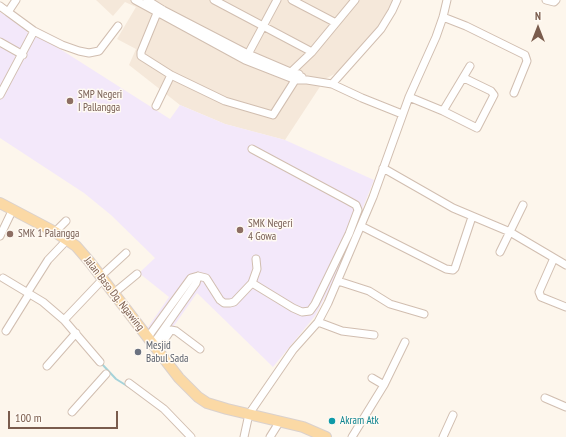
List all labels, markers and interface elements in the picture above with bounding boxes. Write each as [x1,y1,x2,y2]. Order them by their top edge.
north arrow [518,8,558,48]
text: N [535,9,541,23]
place label: SMP Negeri I Pallangga [78,88,122,114]
marker: SMP Negeri I Pallangga [65,96,75,106]
place label: SMK Negeri 4 Gowa [248,217,293,243]
marker: SMK Negeri 4 Gowa [235,225,245,235]
place label: SMK 1 Palangga [18,227,80,241]
marker: SMK 1 Palangga [5,229,15,239]
street label: Jalan Baso Dg. Ngawing [81,255,147,333]
place label: Mesjid Babul Sada [146,339,188,365]
marker: Mesjid Babul Sada [133,347,143,357]
scale bar [10,403,120,429]
text: 100 m [15,410,42,425]
place label: Akram Atk [340,414,379,428]
marker: Akram Atk [327,416,337,426]

